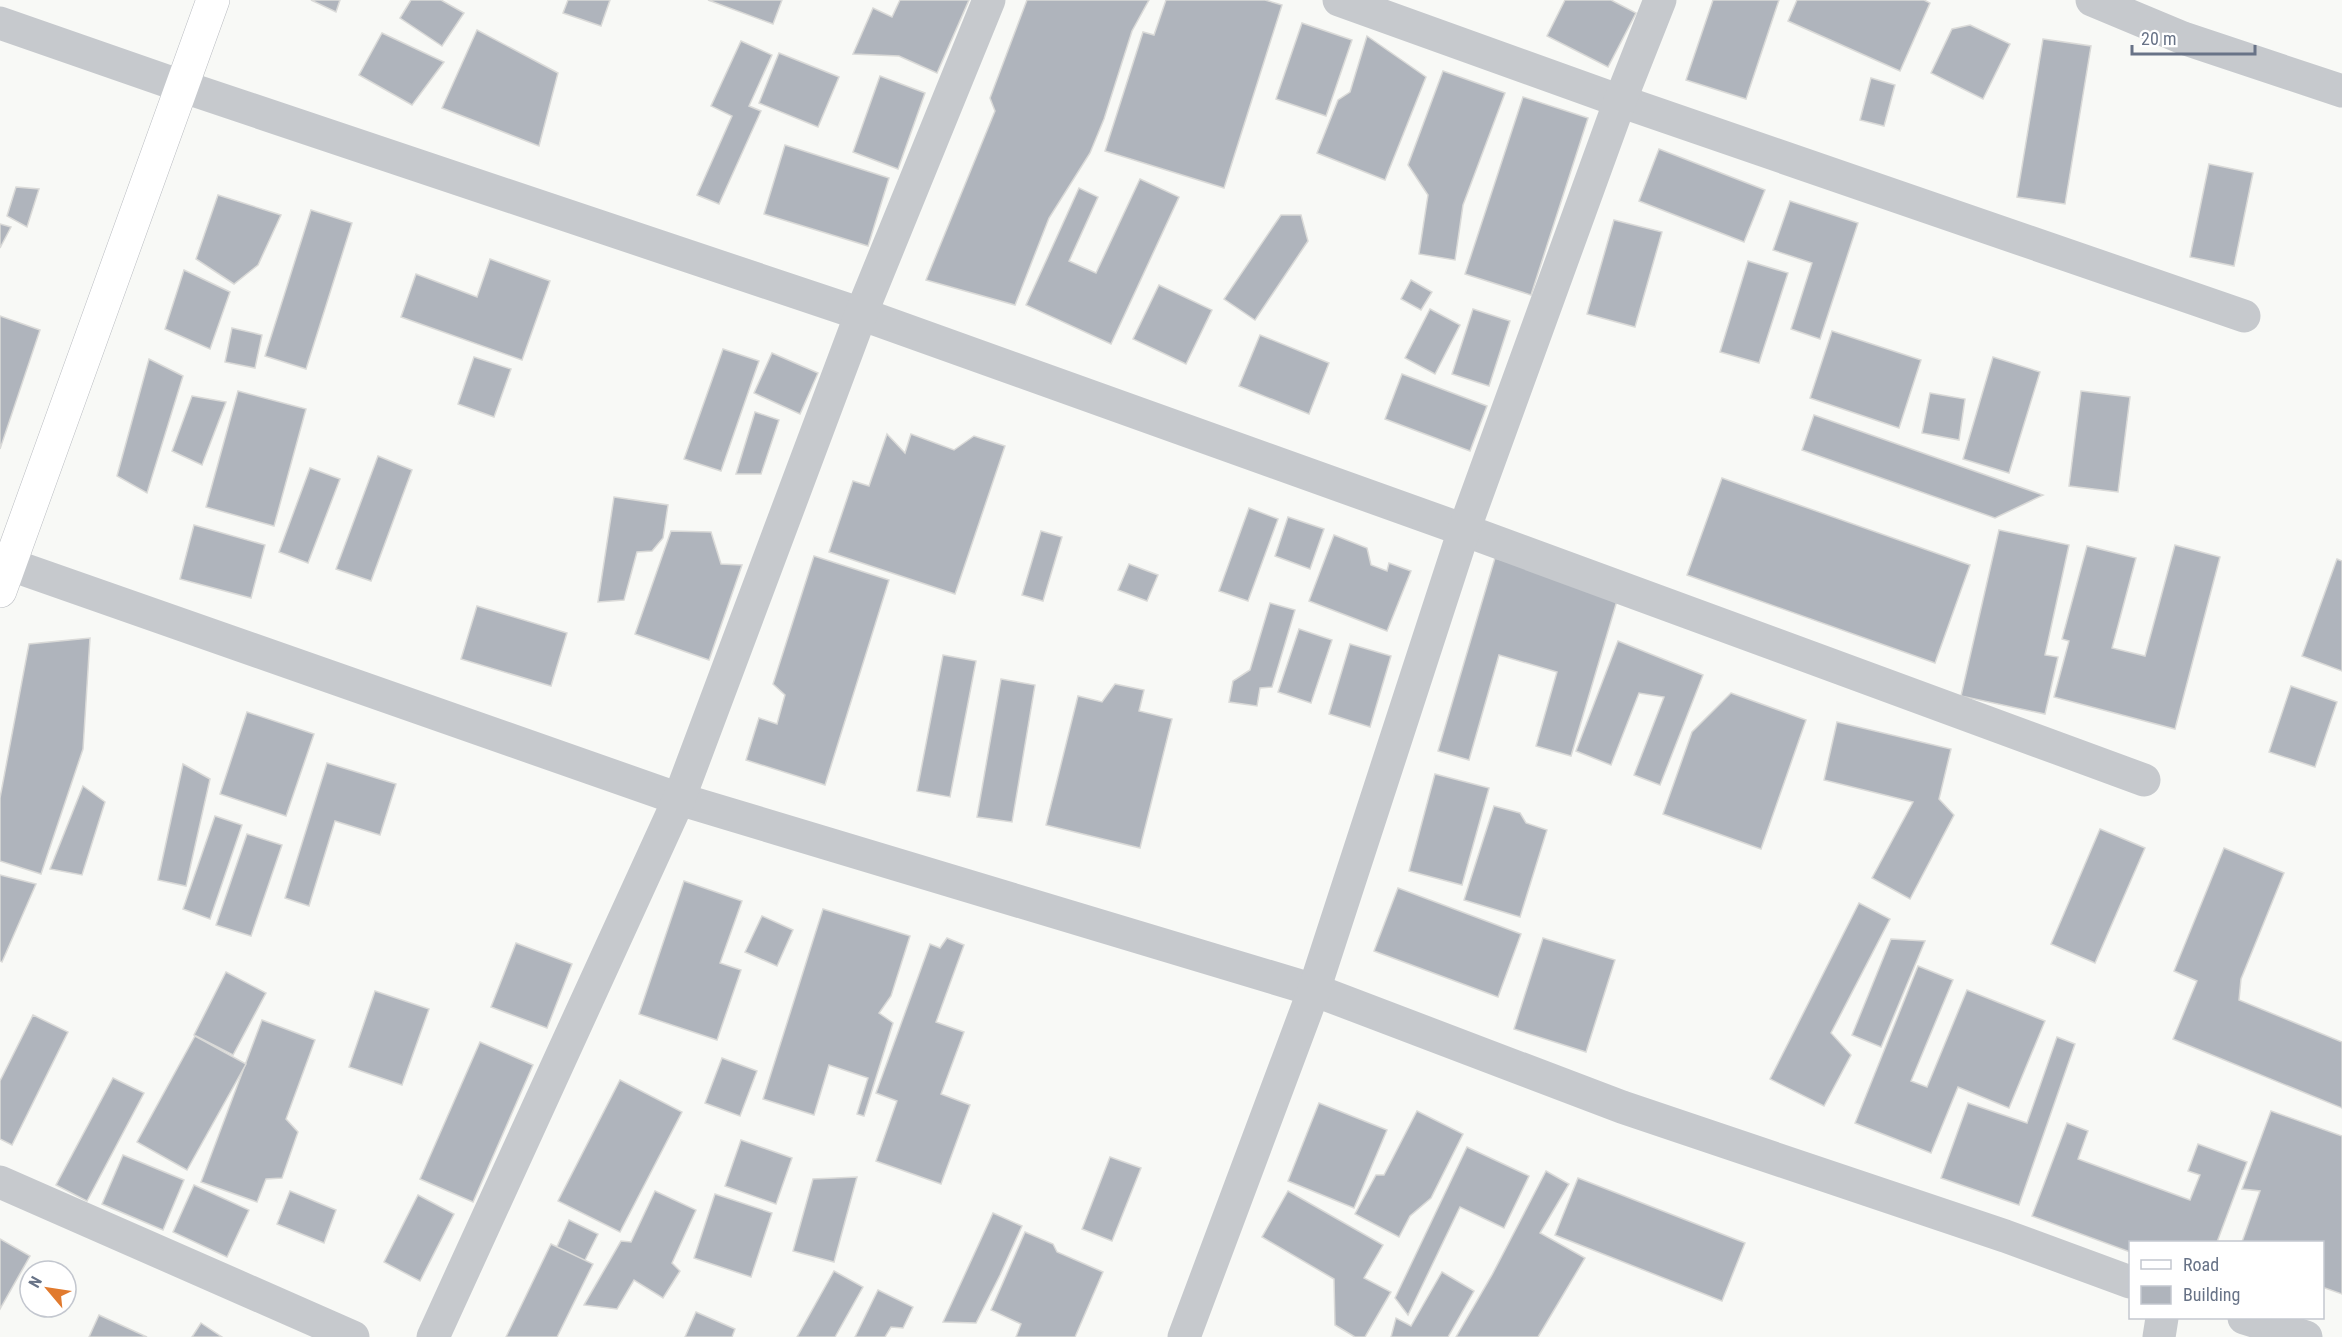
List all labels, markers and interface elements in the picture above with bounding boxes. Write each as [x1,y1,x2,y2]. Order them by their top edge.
scale bar [2132,18,2255,56]
text: 20 m [2141,28,2176,49]
legend [2129,1241,2324,1319]
text: Road [2183,1254,2219,1275]
north arrow [18,1259,78,1319]
text: N [25,1273,46,1291]
text: Building [2183,1284,2240,1305]

